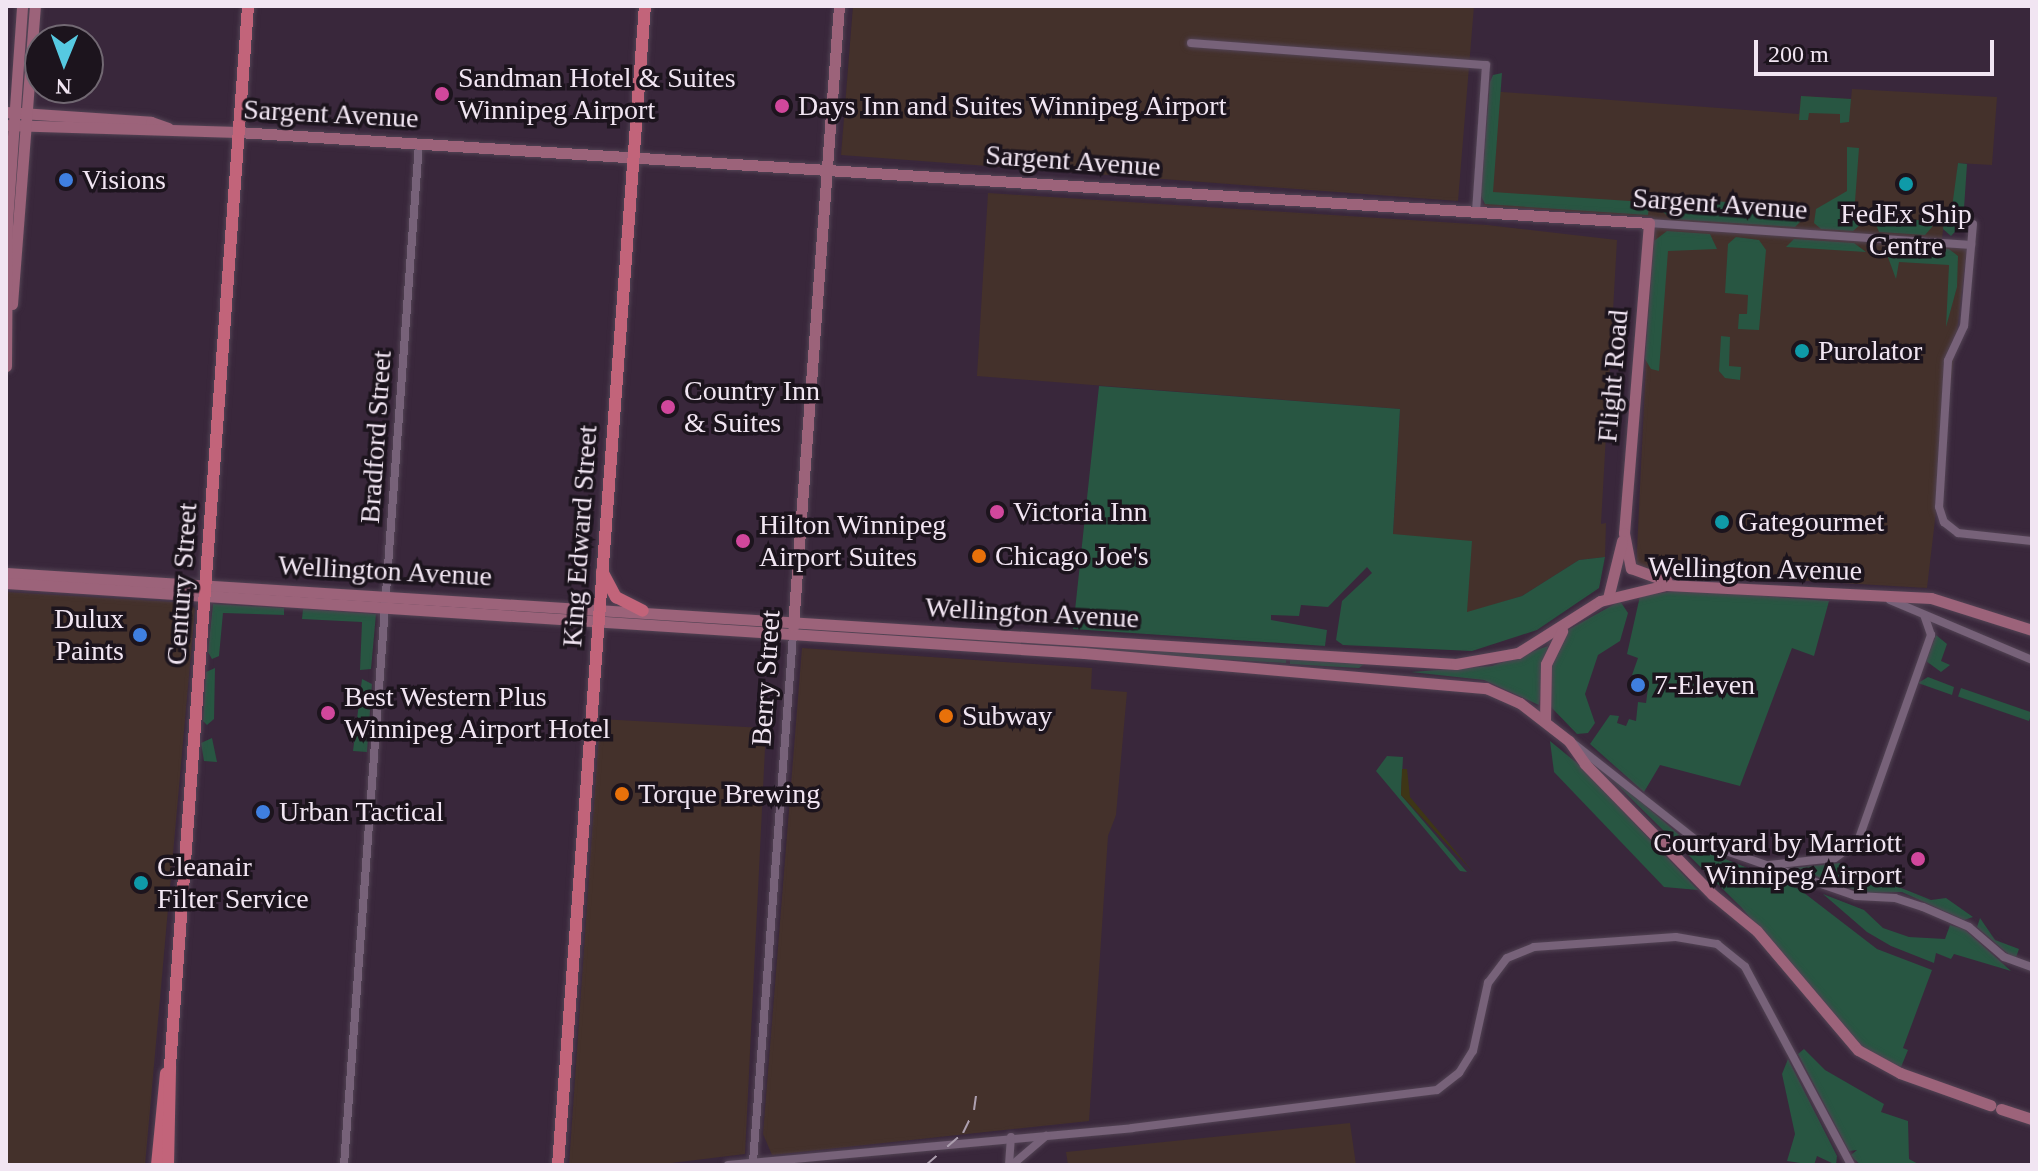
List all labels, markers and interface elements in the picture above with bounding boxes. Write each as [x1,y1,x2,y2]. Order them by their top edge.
north arrow [24,24,104,104]
scale bar [1758,24,1998,74]
text: 200 m [1768,41,1829,67]
place label: Sandman Hotel & Suites Winnipeg Airport [458,61,736,127]
text: N [55,74,72,99]
marker: Sandman Hotel & Suites Winnipeg Airport [433,85,451,103]
place label: Days Inn and Suites Winnipeg Airport [798,89,1228,123]
street label: Sargent Avenue [242,93,420,135]
marker: Days Inn and Suites Winnipeg Airport [773,97,791,115]
street label: Sargent Avenue [984,138,1162,184]
place label: Visions [82,163,166,197]
marker: Visions [57,171,75,189]
marker: FedEx Ship Centre [1897,175,1915,193]
street label: Sargent Avenue [1631,181,1809,227]
place label: FedEx Ship Centre [1840,197,1972,263]
street label: Flight Road [1590,308,1636,444]
place label: Purolator [1818,334,1922,368]
marker: Purolator [1793,342,1811,360]
street label: Bradford Street [353,349,399,525]
place label: Country Inn & Suites [684,374,820,440]
marker: Country Inn & Suites [659,398,677,416]
street label: King Edward Street [555,424,605,648]
place label: Victoria Inn [1013,495,1147,529]
street label: Century Street [160,502,204,666]
marker: Victoria Inn [988,503,1006,521]
place label: Gategourmet [1738,505,1884,539]
place label: Hilton Winnipeg Airport Suites [759,508,947,574]
marker: Gategourmet [1713,513,1731,531]
marker: Hilton Winnipeg Airport Suites [734,532,752,550]
place label: Chicago Joe's [995,539,1149,573]
marker: Chicago Joe's [970,547,988,565]
street label: Wellington Avenue [276,549,494,593]
street label: Wellington Avenue [1647,550,1863,588]
street label: Wellington Avenue [923,591,1141,635]
place label: Dulux Paints [54,602,124,668]
street label: Berry Street [744,609,788,747]
marker: Dulux Paints [131,626,149,644]
place label: 7-Eleven [1654,668,1755,702]
marker: 7-Eleven [1629,676,1647,694]
place label: Best Western Plus Winnipeg Airport Hotel [344,680,612,746]
place label: Subway [962,699,1052,733]
marker: Best Western Plus Winnipeg Airport Hotel [319,704,337,722]
marker: Subway [937,707,955,725]
place label: Torque Brewing [638,777,820,811]
marker: Torque Brewing [613,785,631,803]
place label: Urban Tactical [279,795,444,829]
marker: Urban Tactical [254,803,272,821]
place label: Courtyard by Marriott Winnipeg Airport [1653,826,1902,892]
place label: Cleanair Filter Service [157,850,309,916]
marker: Courtyard by Marriott Winnipeg Airport [1909,850,1927,868]
marker: Cleanair Filter Service [132,874,150,892]

